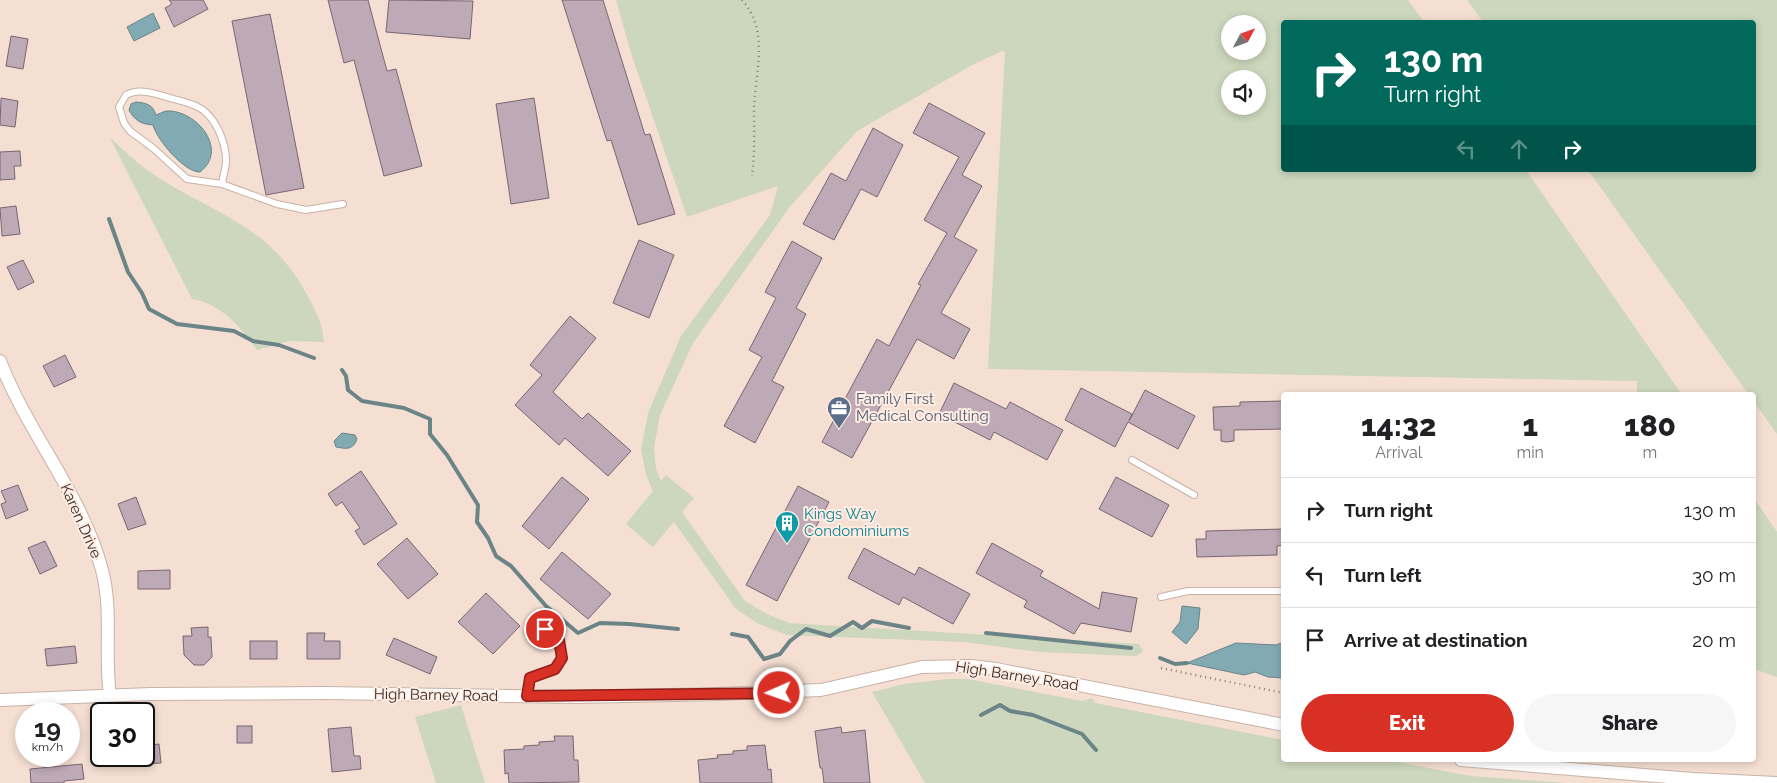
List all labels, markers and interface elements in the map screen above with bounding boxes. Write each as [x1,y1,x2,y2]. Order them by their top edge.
north arrow [1221,15,1266,60]
map controls [1221,15,1266,115]
text: 130 m [1384,39,1483,80]
icon: right [1301,40,1366,105]
button: sound [1221,70,1266,115]
text: Turn right [1384,81,1481,107]
icon: left [1452,135,1480,163]
icon: ahead [1505,135,1533,163]
icon: right [1558,135,1586,163]
place label: Family First Medical Consulting [856,390,989,425]
office icon: Family First Medical Consulting [826,395,852,429]
text: 14:32 [1361,408,1437,443]
text: 1 [1522,408,1538,443]
text: 180 [1624,408,1676,443]
text: Arrival [1375,443,1422,462]
text: min [1516,443,1544,462]
text: m [1643,443,1657,462]
street label: Karen Drive [57,481,106,561]
icon: right [1301,496,1329,524]
text: Turn right [1344,499,1433,521]
text: 130 m [1684,499,1736,521]
place label: Kings Way Condominiums [804,505,909,540]
building icon: Kings Way Condominiums [774,510,800,544]
icon: left [1301,561,1329,589]
text: Turn left [1344,564,1421,586]
text: 30 m [1692,564,1736,586]
pin [524,608,566,650]
icon: arrive [531,615,559,643]
icon: arrive [1301,626,1329,654]
text: Arrive at destination [1344,629,1528,651]
text: 20 m [1692,629,1736,651]
street label: High Barney Road [954,657,1080,695]
position arrow [752,666,804,718]
street label: High Barney Road [374,685,498,705]
button: Exit [1301,694,1514,752]
button: Share [1524,694,1736,752]
speed limit sign: 30 [90,702,155,767]
text: 19 [34,713,61,743]
text: km/h [32,740,63,754]

